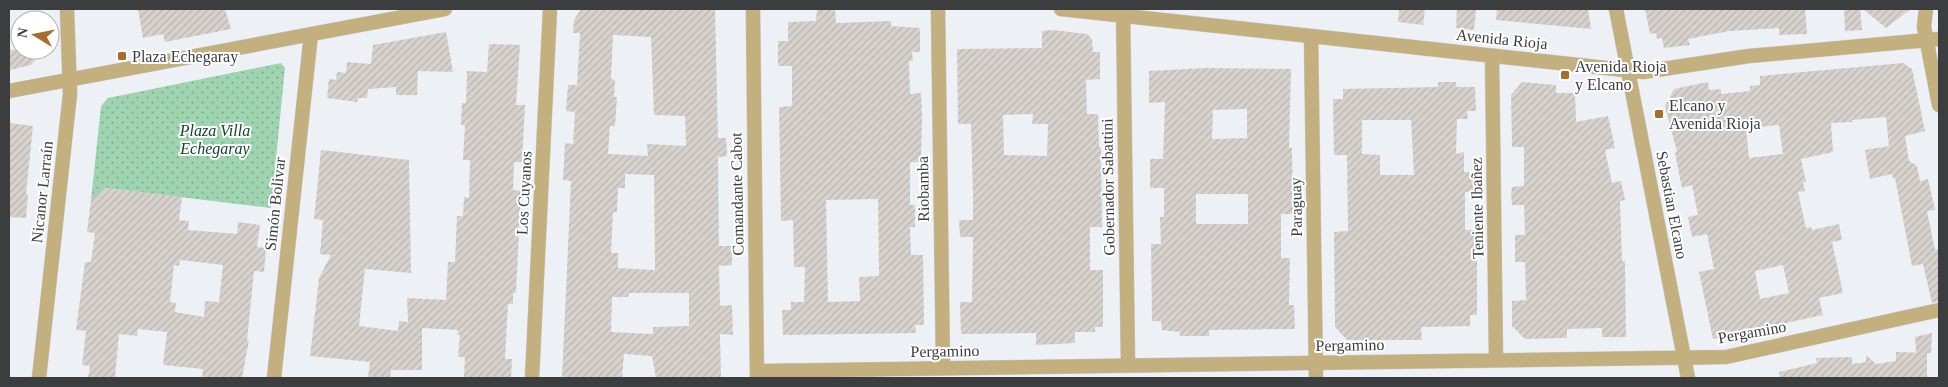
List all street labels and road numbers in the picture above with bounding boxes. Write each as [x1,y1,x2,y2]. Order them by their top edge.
street label: Avenida Rioja [1455,26,1548,53]
street label: Gobernador Sabattini [1098,118,1118,256]
street label: Comandante Cabot [727,132,747,256]
street label: Nicanor Larraín [28,140,56,244]
street label: Sebastian Elcano [1653,150,1691,260]
street label: Los Cuyanos [513,151,536,235]
street label: Simón Bolivar [262,156,288,252]
street label: Riobamba [914,156,932,222]
street label: Teniente Ibañez [1468,157,1486,259]
street label: Paraguay [1287,177,1306,237]
street label: Pergamino [1717,318,1788,347]
street label: Pergamino [1315,336,1385,355]
street label: Pergamino [910,342,980,361]

